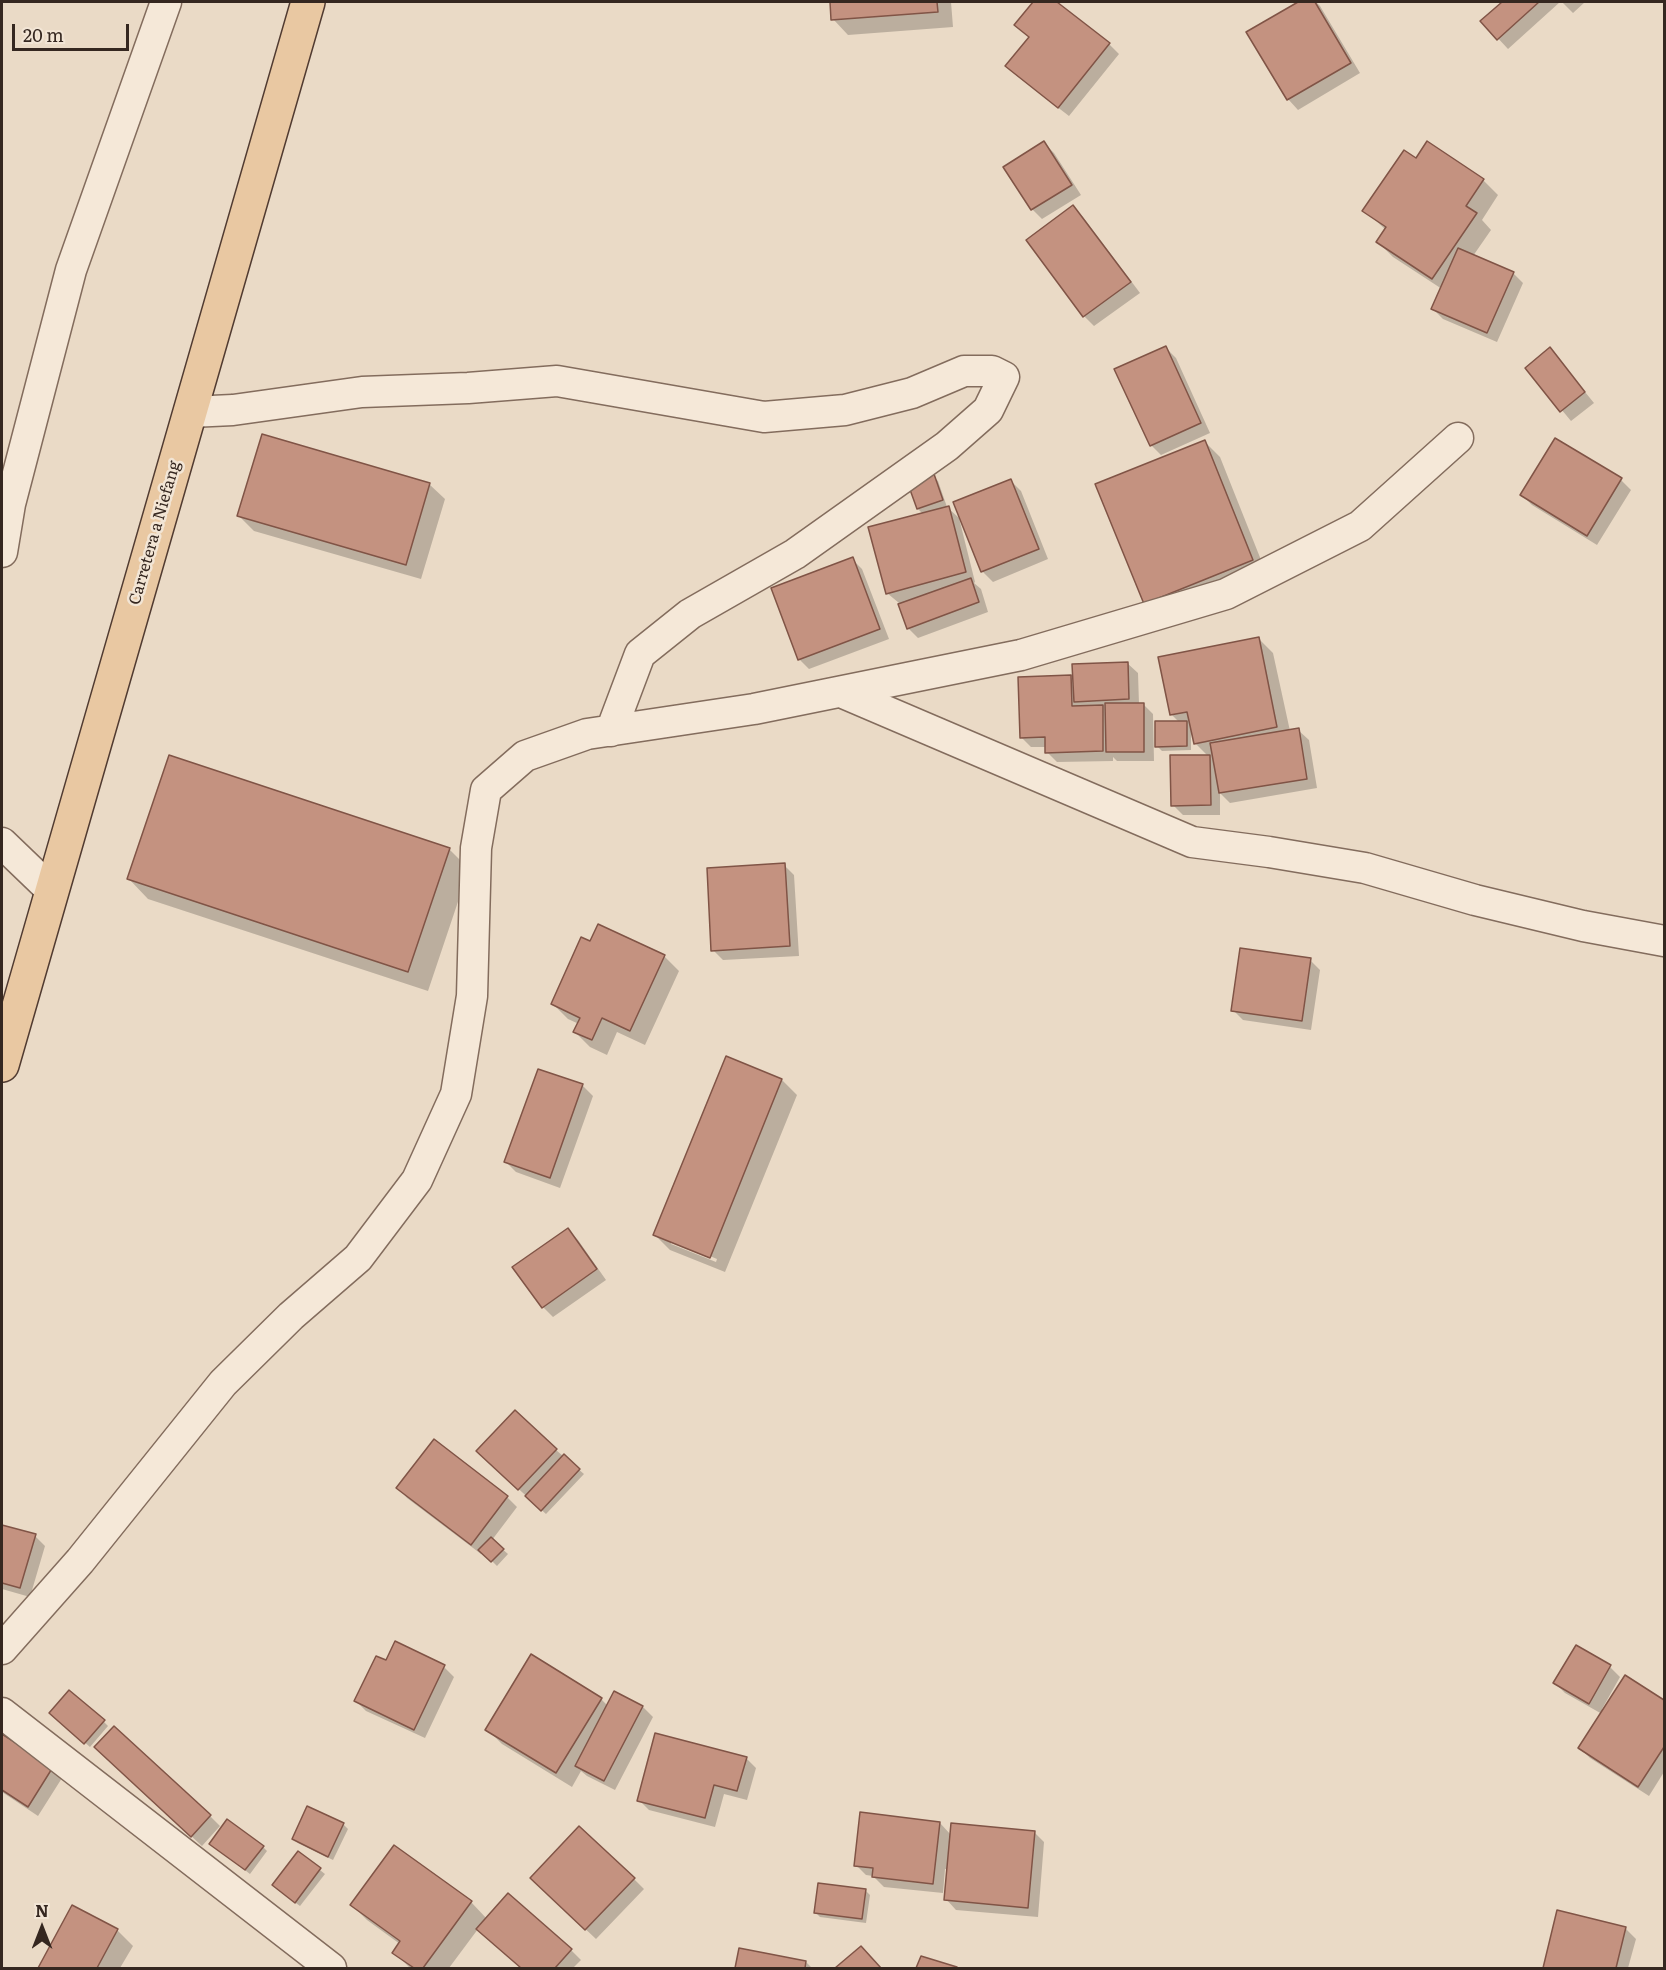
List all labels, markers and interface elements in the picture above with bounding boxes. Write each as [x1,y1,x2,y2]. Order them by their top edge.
scale bar [15,12,132,50]
text: 20 m [23,21,64,48]
street label: Carretera a Niefang [125,459,185,607]
north arrow [12,1898,72,1958]
text: N [35,1898,49,1922]

